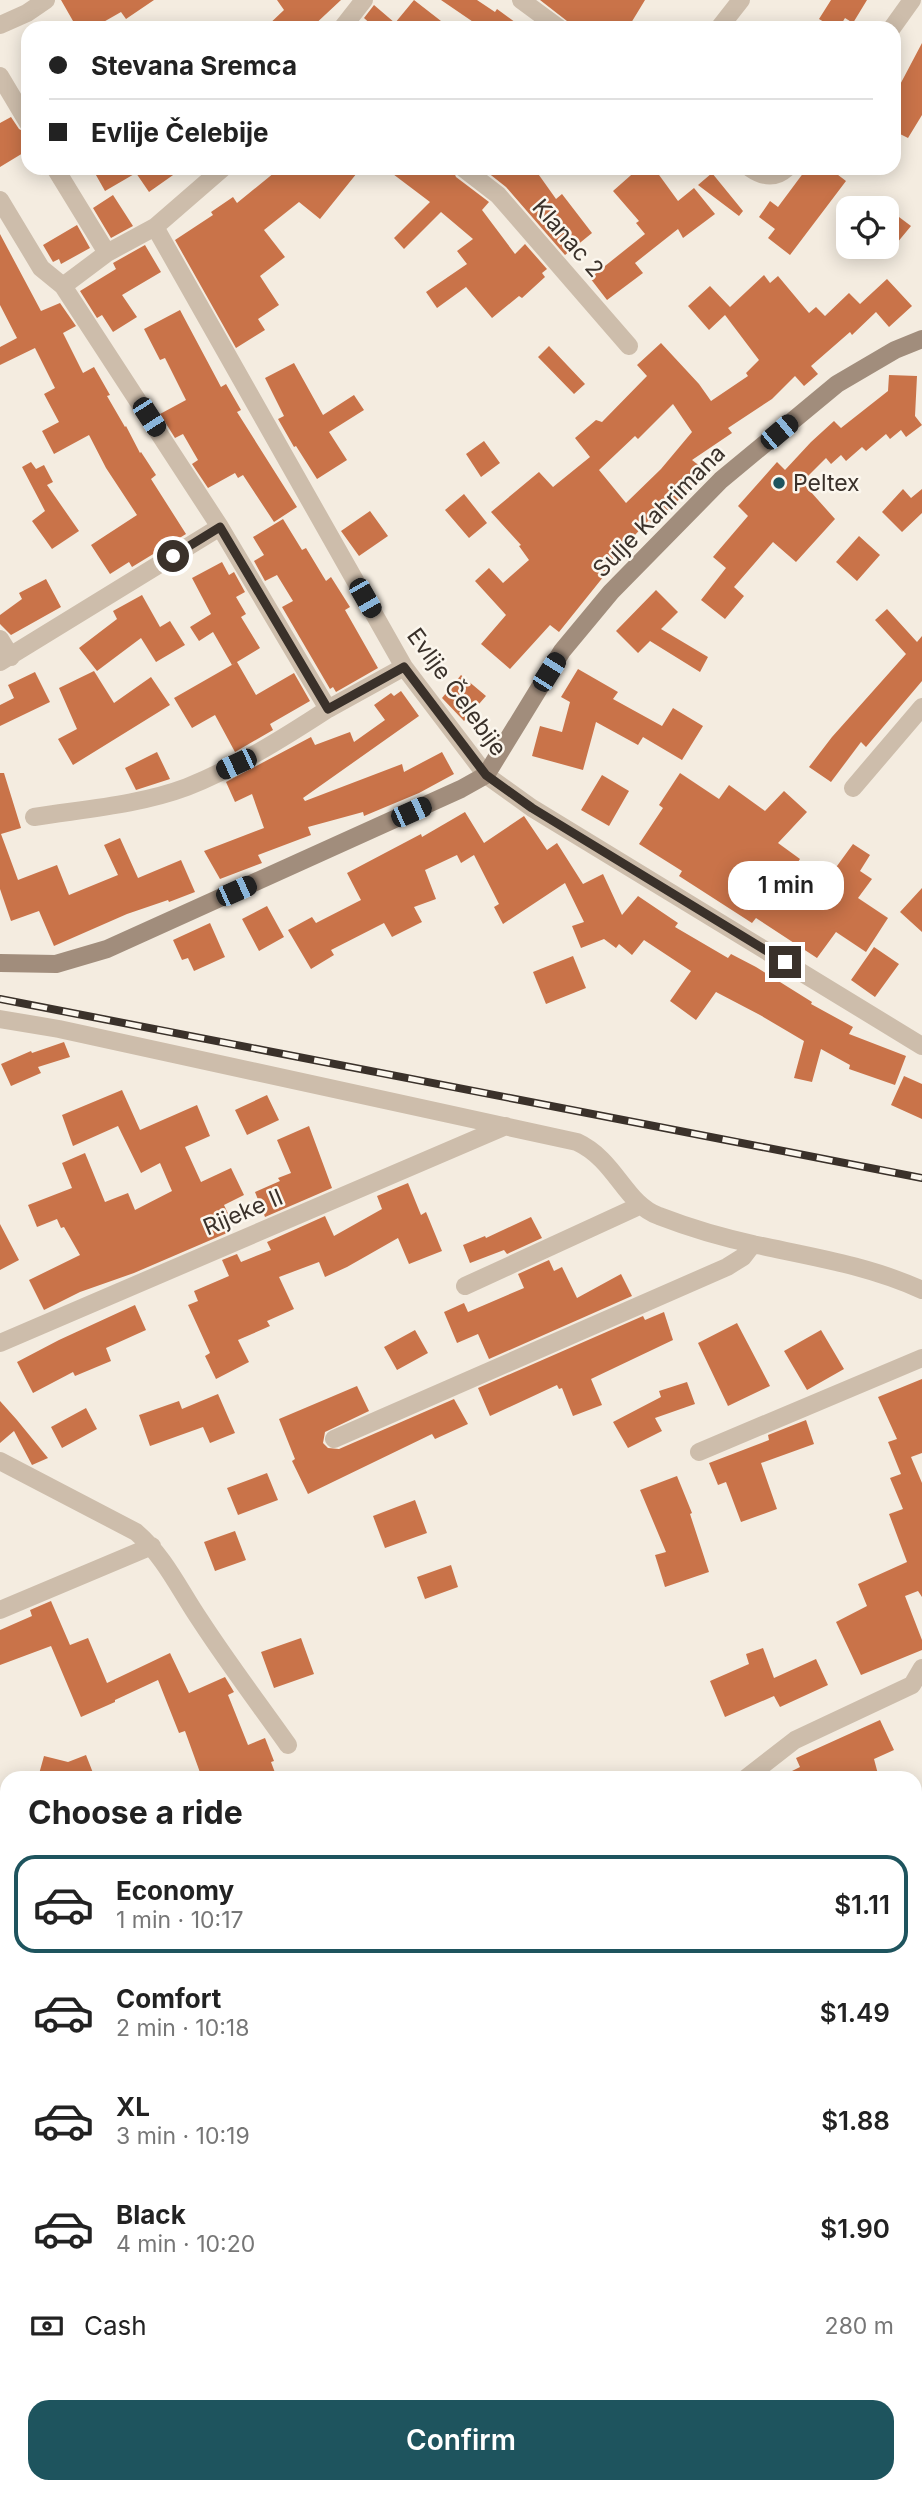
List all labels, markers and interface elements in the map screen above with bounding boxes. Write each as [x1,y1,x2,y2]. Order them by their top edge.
text: Stevana Sremca [91,50,297,81]
text: Evlije Čelebije [91,117,268,148]
street label: Klanac 2 [527,193,609,283]
map controls [836,196,899,259]
button: locate [836,196,899,259]
car [129,394,170,440]
car [757,410,802,454]
street label: Sulje Kahrimana [587,439,731,583]
place label: Peltex [793,469,860,497]
marker: Peltex [771,475,787,491]
route start [157,540,189,572]
car [346,575,385,621]
street label: Evlije Čelebije [401,623,513,761]
car [529,649,570,695]
car [213,746,260,782]
car [388,794,435,830]
callout: 1 min [727,860,843,909]
text: 1 min [758,871,814,899]
car [213,873,260,909]
route end [769,946,801,978]
street label: Rijeke II [199,1183,287,1241]
text: Choose a ride [28,1793,243,1832]
icon: car [32,1873,95,1936]
text: Economy [116,1875,234,1906]
text: $1.11 [834,1889,890,1920]
text: 1 min · 10:17 [116,1906,244,1934]
icon: car [32,1981,95,2044]
text: Comfort [116,1983,221,2014]
text: $1.49 [820,1997,890,2028]
text: 2 min · 10:18 [116,2014,249,2042]
icon: car [32,2089,95,2152]
text: XL [116,2091,150,2122]
text: $1.88 [821,2105,890,2136]
text: 3 min · 10:19 [116,2122,250,2150]
icon: car [32,2197,95,2260]
text: Black [116,2199,186,2230]
text: $1.90 [820,2213,890,2244]
text: 4 min · 10:20 [116,2230,255,2258]
icon: cash [28,2307,66,2345]
text: Cash [84,2310,147,2341]
text: 280 m [825,2312,894,2340]
button: Confirm [28,2400,894,2480]

